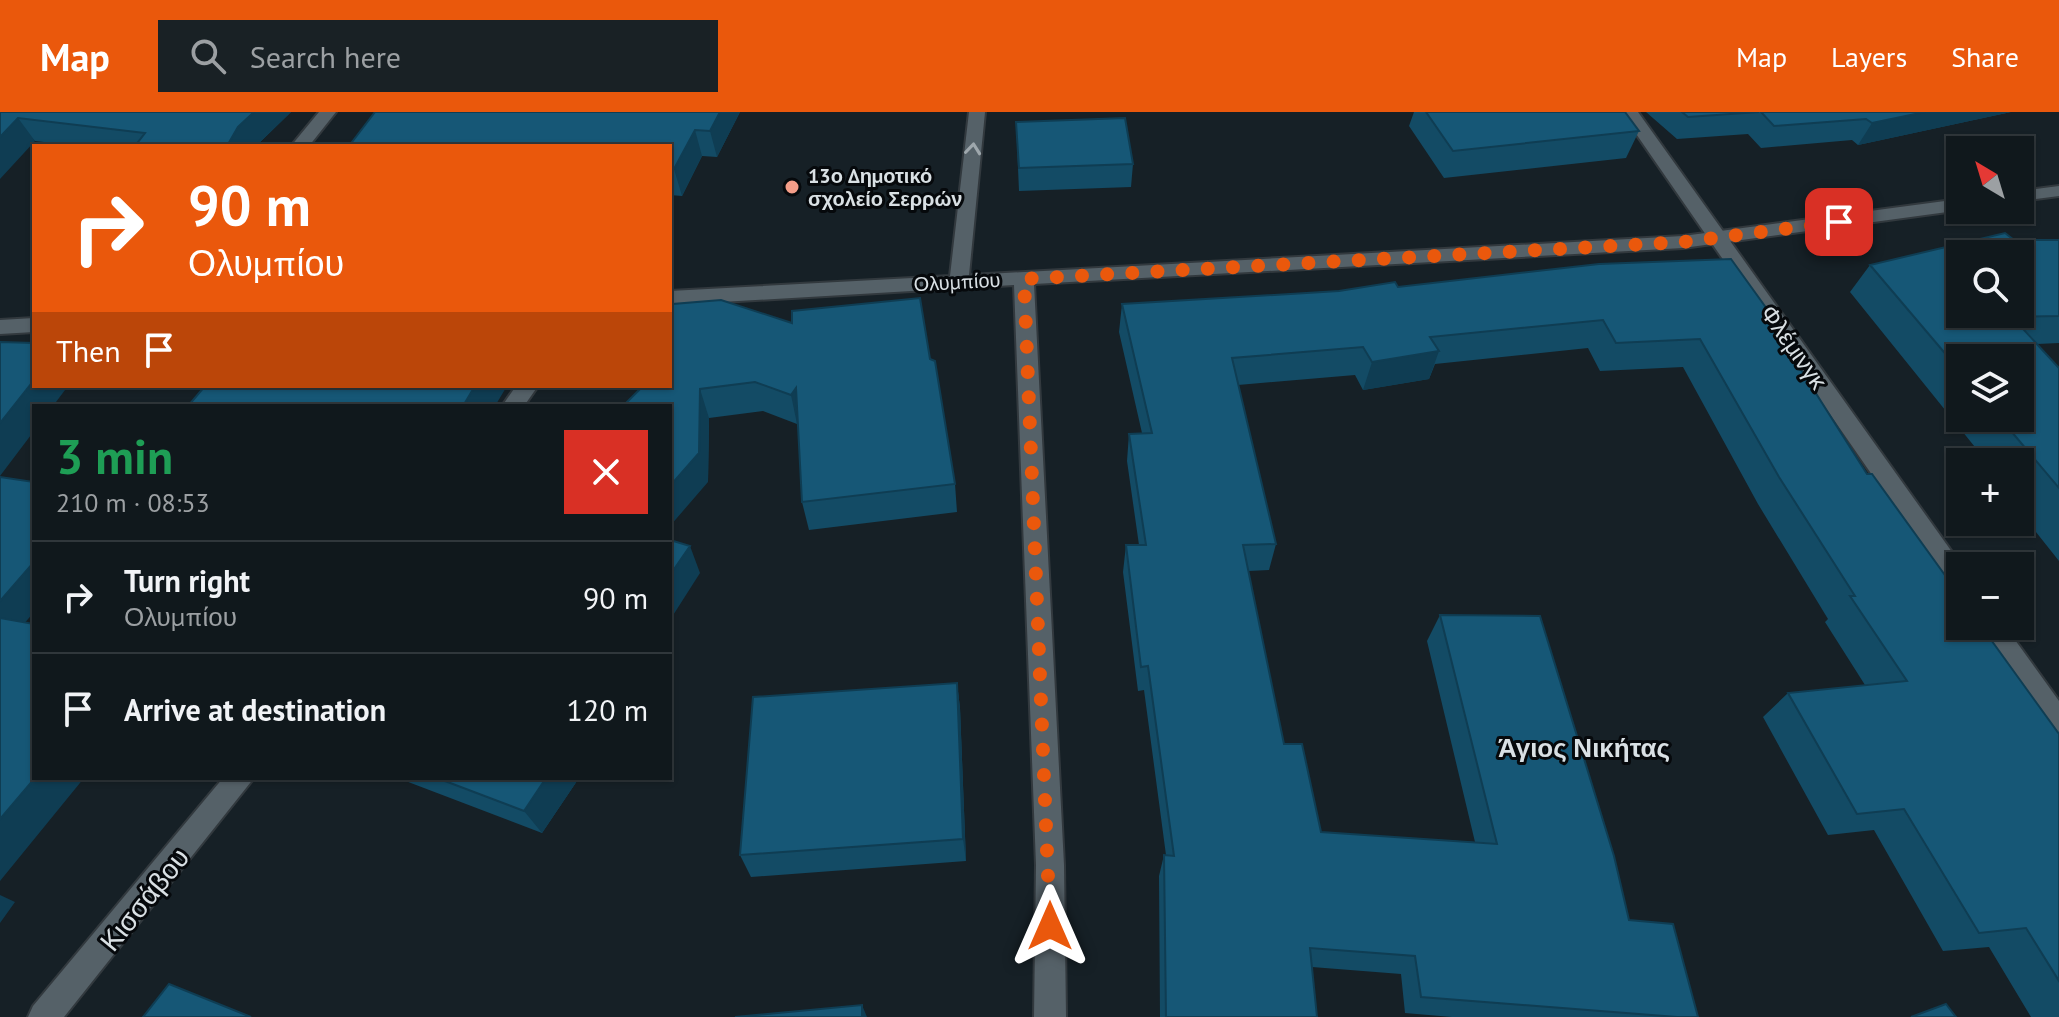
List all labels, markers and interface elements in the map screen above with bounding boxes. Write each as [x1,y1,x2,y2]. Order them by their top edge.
search box [158,20,718,92]
text: Map [40,32,110,81]
icon: search [186,34,230,78]
text: Search here [250,37,401,76]
text: Map [1736,38,1787,75]
text: Layers [1831,38,1907,75]
text: Share [1951,38,2019,75]
north arrow [1946,136,2034,224]
map controls [1946,136,2034,640]
one-way arrow [964,142,981,155]
place label: 13ο Δημοτικό σχολείο Σερρών [808,163,962,212]
text: 90 m [188,169,311,241]
icon: right [56,176,160,280]
marker: 13ο Δημοτικό σχολείο Σερρών [783,178,801,196]
pin [1805,188,1873,256]
icon: arrive [1817,200,1861,244]
text: Ολυμπίου [188,239,344,286]
button: search [1946,240,2034,328]
street label: Ολυμπίου [913,267,1001,297]
street label: Φλέμινγκ [1754,299,1835,396]
icon: arrive [137,328,181,372]
text: Then [56,331,121,370]
button: layers [1946,344,2034,432]
text: 3 min [56,425,173,487]
button: close [564,430,648,514]
button: + [1946,448,2034,536]
text: 210 m · 08:53 [56,486,210,519]
button: − [1946,552,2034,640]
text: Turn right [124,561,250,600]
icon: right [56,575,100,619]
text: 90 m [583,578,648,617]
text: Ολυμπίου [124,600,237,633]
icon: arrive [56,687,100,731]
text: Arrive at destination [124,690,386,729]
text: 120 m [567,690,648,729]
district label: Άγιος Νικήτας [1498,731,1670,764]
street label: Κισσάβου [91,840,197,958]
position arrow [1008,884,1092,968]

